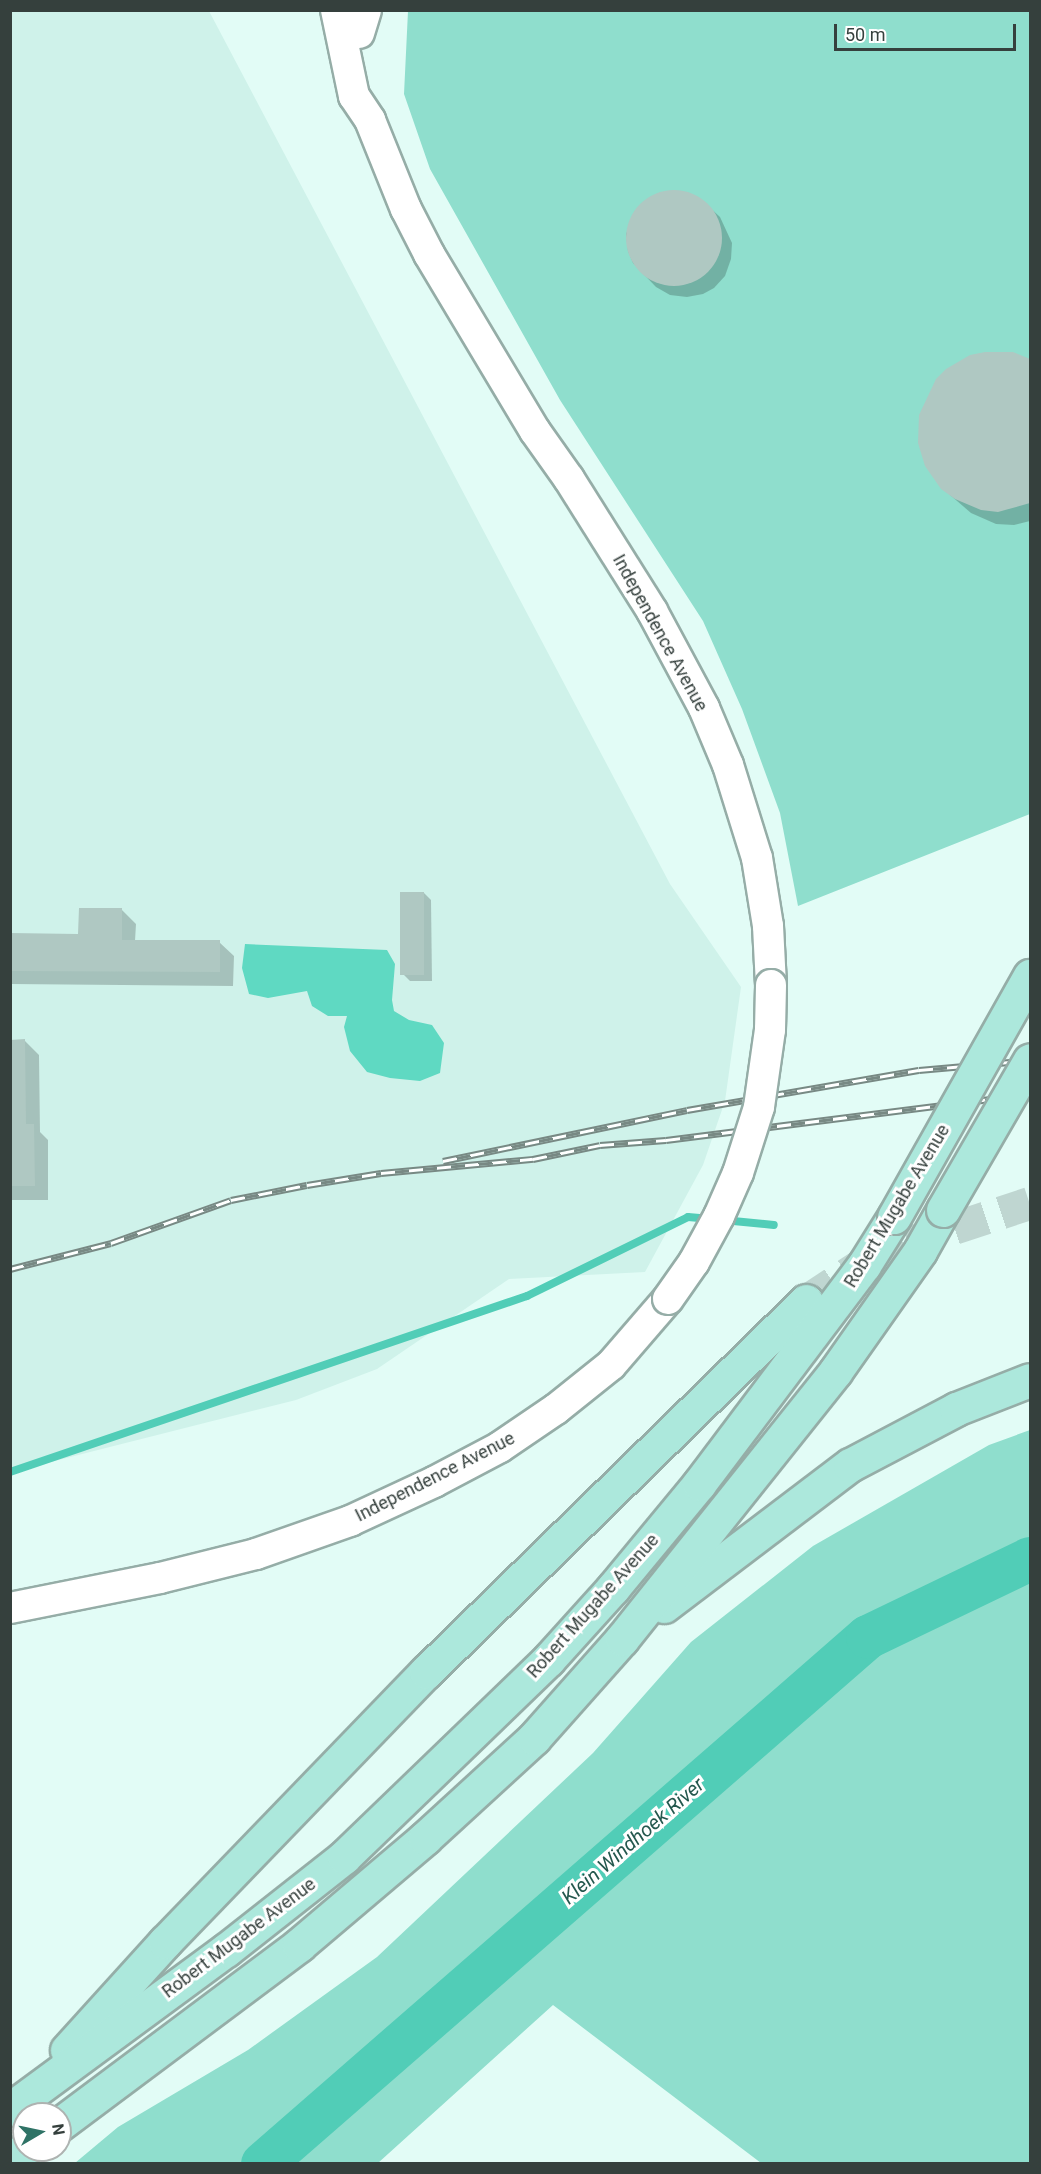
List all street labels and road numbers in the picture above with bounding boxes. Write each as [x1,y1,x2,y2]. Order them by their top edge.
street label: Independence Avenue [608,551,712,715]
street label: Robert Mugabe Avenue [840,1121,954,1291]
street label: Independence Avenue [352,1427,518,1527]
street label: Robert Mugabe Avenue [523,1530,663,1682]
street label: Robert Mugabe Avenue [158,1873,320,2003]

